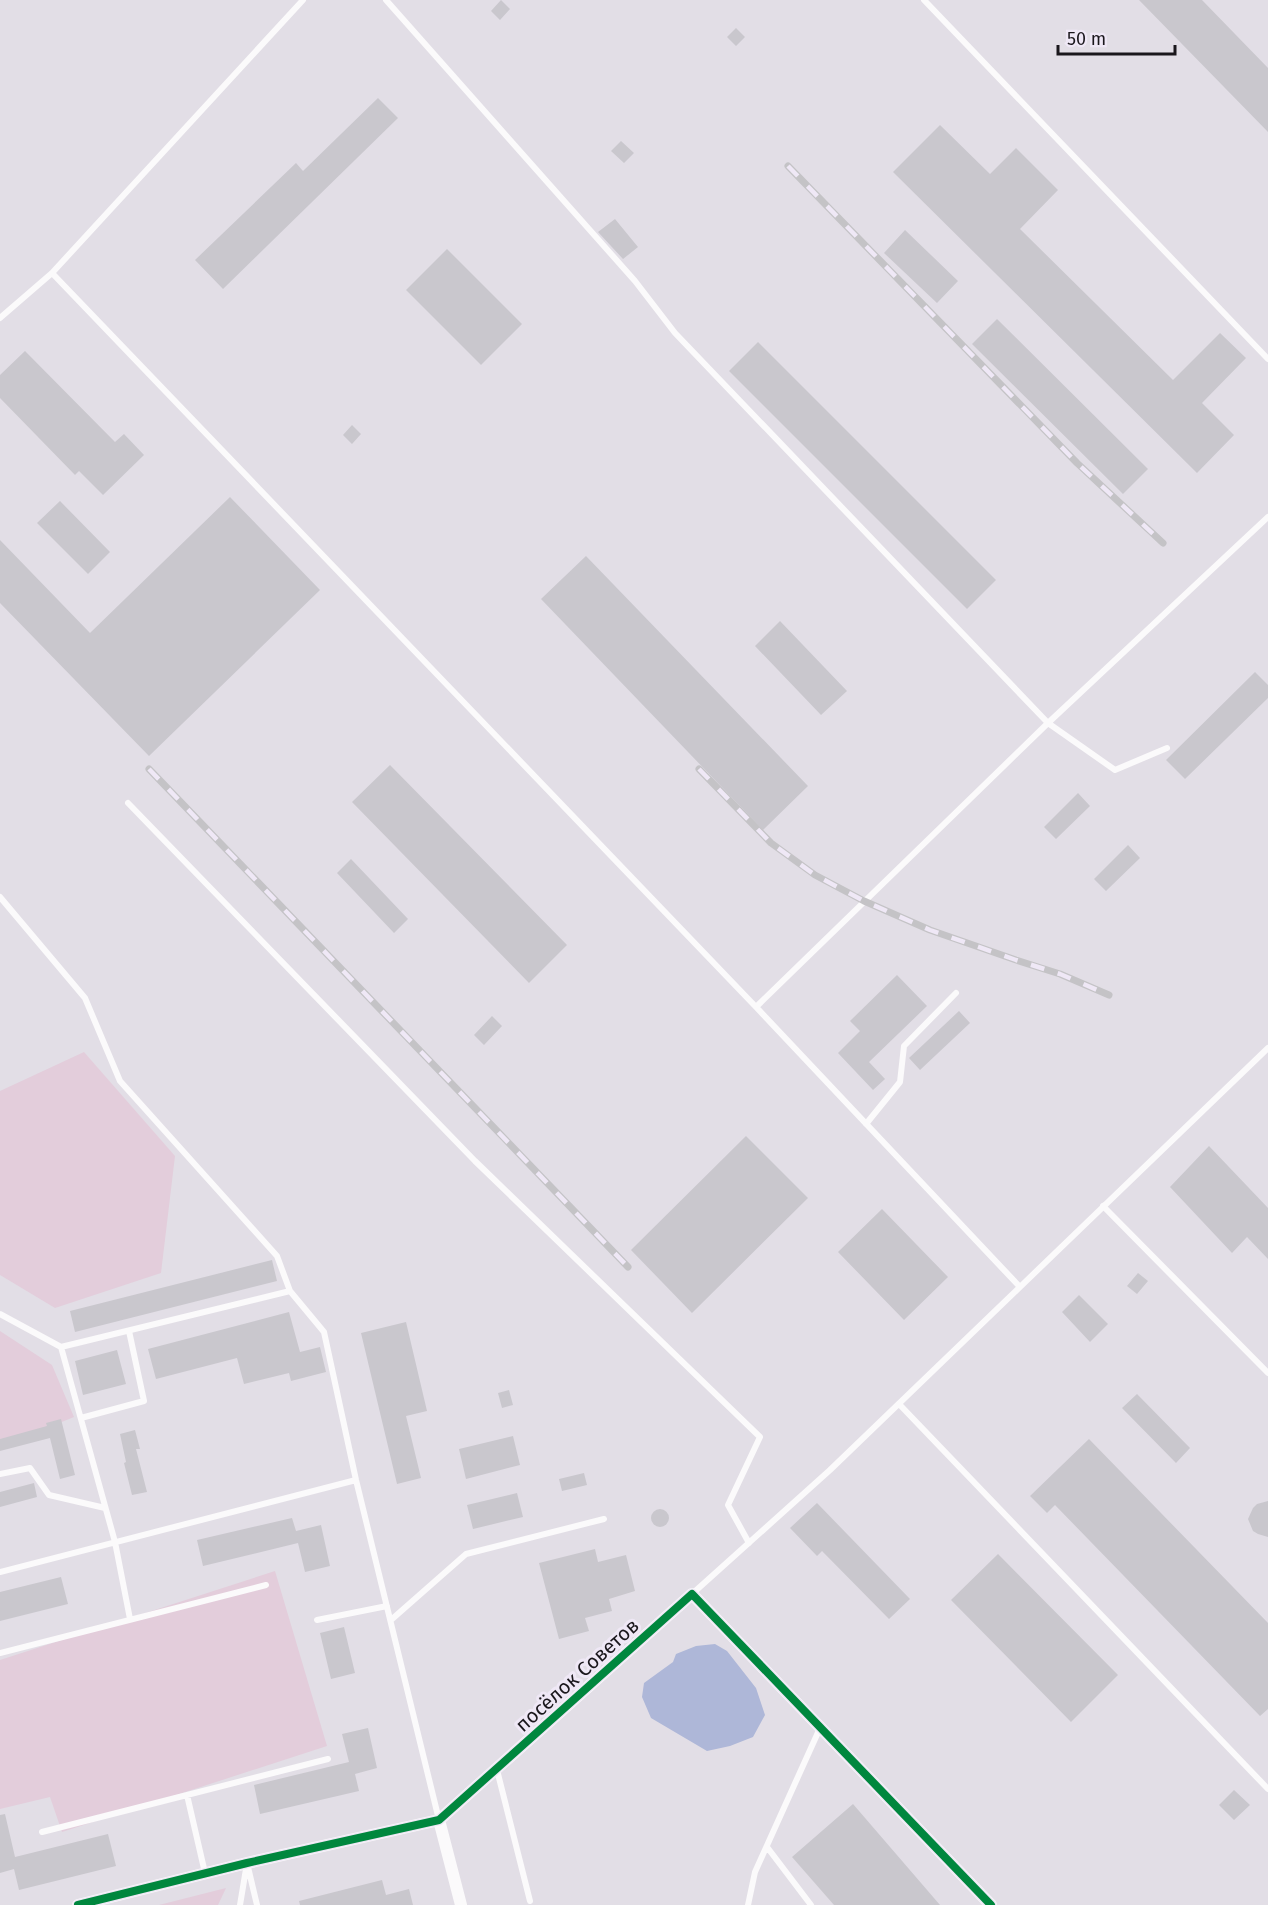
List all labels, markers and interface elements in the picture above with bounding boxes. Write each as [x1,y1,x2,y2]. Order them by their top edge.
scale bar [1058,18,1175,56]
text: 50 m [1067,28,1106,50]
street label: посёлок Советов [510,1613,644,1737]

